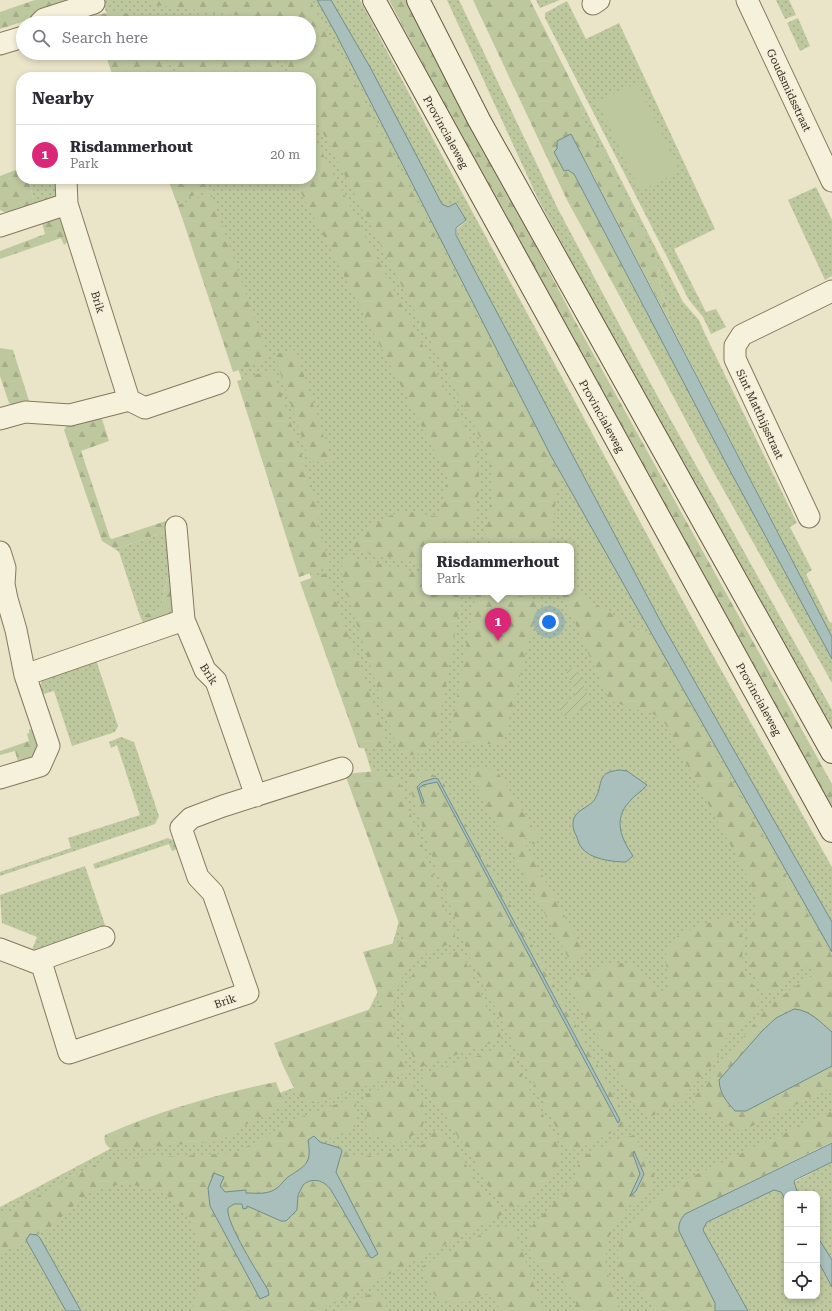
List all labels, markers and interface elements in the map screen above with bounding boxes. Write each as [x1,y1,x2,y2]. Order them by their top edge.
search box [16,16,316,60]
icon: search [30,27,52,49]
text: Search here [62,29,148,47]
street label: Goudsmidsstraat [764,47,813,134]
text: Nearby [32,88,94,108]
street label: Provincialeweg [420,94,471,172]
text: Risdammerhout [70,138,193,156]
text: 1 [41,147,49,162]
text: 20 m [270,147,300,162]
text: Park [70,156,99,171]
street label: Brik [88,290,107,315]
street label: Sint Matthijsstraat [733,367,786,461]
street label: Provincialeweg [576,378,627,456]
popup [422,543,574,595]
text: Risdammerhout [437,553,559,571]
text: Park [437,571,465,586]
pin: 1 [485,608,511,641]
your location [539,612,559,632]
street label: Brik [197,661,220,687]
street label: Provincialeweg [733,661,784,739]
street label: Brik [212,992,238,1011]
map controls [784,1191,820,1299]
button: + [784,1191,820,1227]
button: − [784,1227,820,1263]
button: locate [784,1263,820,1299]

